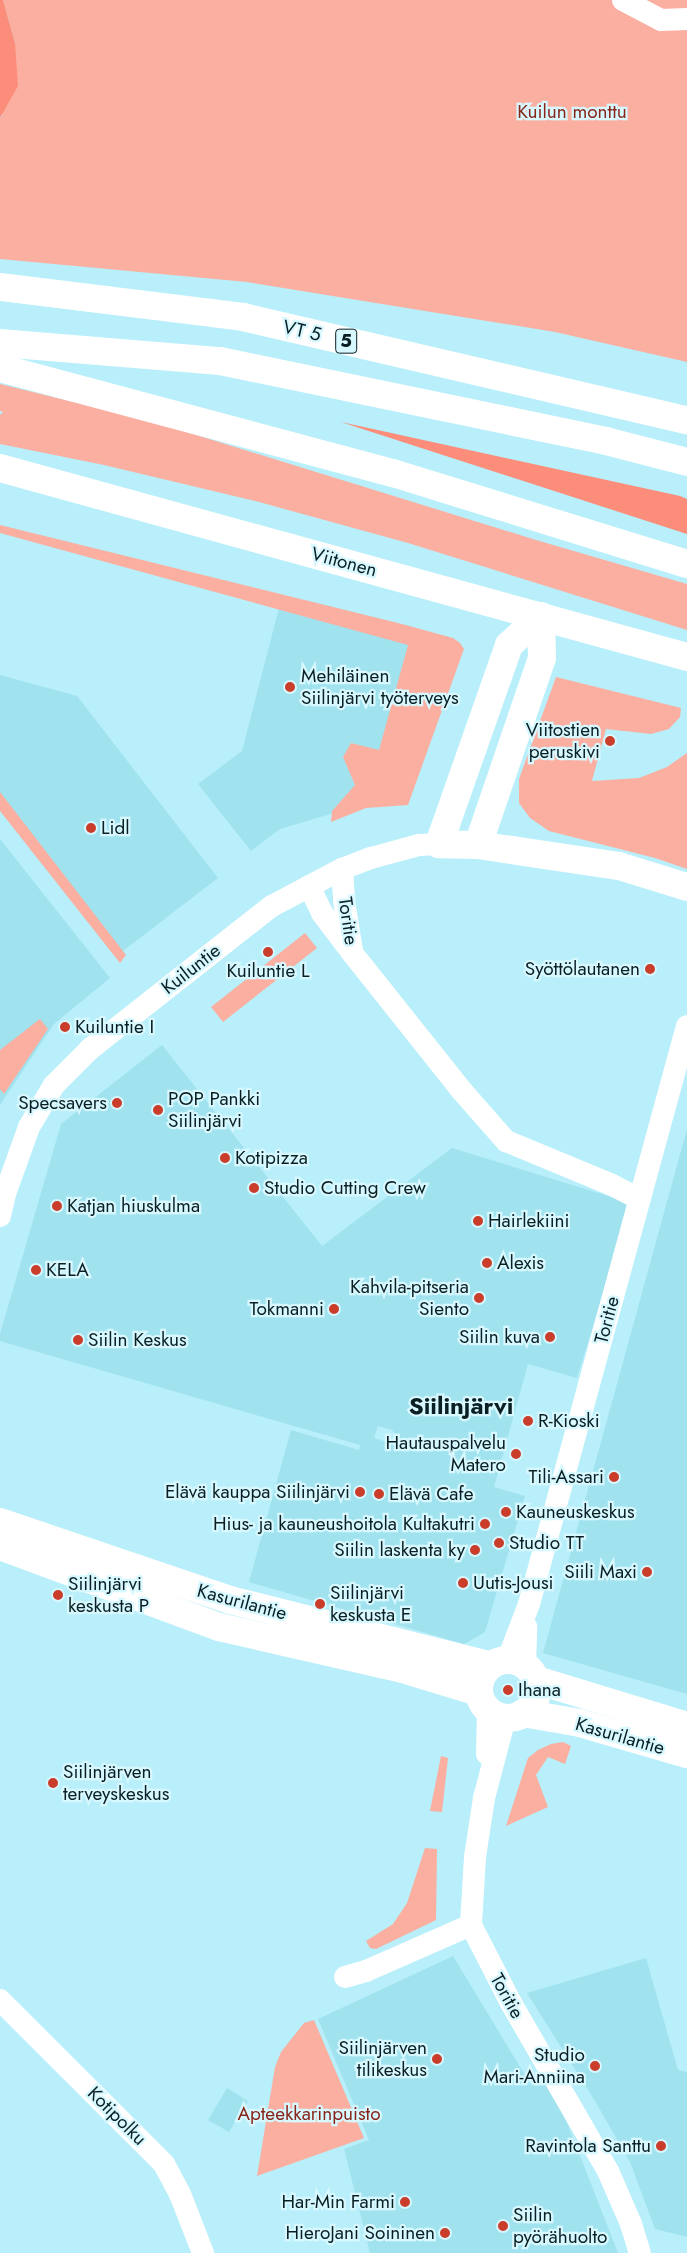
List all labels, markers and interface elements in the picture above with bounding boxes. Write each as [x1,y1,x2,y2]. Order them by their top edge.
park label: Kuilun monttu [517,101,627,123]
street label: VT 5 [281,316,323,346]
road number: 5 [335,326,357,356]
street label: Viitonen [309,542,379,582]
place label: Mehiläinen Siilinjärvi työterveys [301,665,459,709]
marker: Mehiläinen Siilinjärvi työterveys [283,680,297,694]
place label: Viitostien peruskivi [526,719,600,763]
marker: Viitostien peruskivi [604,735,616,747]
place label: Lidl [101,817,130,839]
marker: Lidl [85,822,97,834]
street label: Toritie [333,896,363,946]
street label: Kuiluntie [157,939,225,999]
marker: Kuiluntie L [262,946,274,958]
place label: Syöttölautanen [525,958,640,980]
place label: Kuiluntie L [227,960,309,982]
marker: Syöttölautanen [644,963,656,975]
place label: Kuiluntie I [75,1016,154,1038]
marker: Kuiluntie I [59,1021,71,1033]
place label: POP Pankki Siilinjärvi [168,1088,260,1132]
place label: Specsavers [18,1092,107,1114]
marker: Specsavers [111,1097,123,1109]
marker: POP Pankki Siilinjärvi [152,1104,164,1116]
place label: Kotipizza [235,1147,308,1169]
marker: Kotipizza [219,1152,231,1164]
place label: Studio Cutting Crew [264,1177,426,1199]
marker: Studio Cutting Crew [248,1182,260,1194]
place label: Katjan hiuskulma [67,1195,200,1217]
marker: Katjan hiuskulma [51,1200,63,1212]
place label: Hairlekiini [488,1210,569,1232]
marker: Hairlekiini [472,1215,484,1227]
place label: Alexis [497,1252,544,1274]
marker: Alexis [481,1257,493,1269]
place label: KELA [46,1259,89,1281]
marker: KELA [30,1264,42,1276]
place label: Kahvila-pitseria Siento [350,1276,469,1320]
marker: Kahvila-pitseria Siento [473,1292,485,1304]
street label: Toritie [590,1294,624,1346]
place label: Tokmanni [249,1298,324,1320]
marker: Tokmanni [328,1303,340,1315]
place label: Siilin kuva [459,1326,540,1348]
place label: Siilin Keskus [88,1329,187,1351]
marker: Siilin kuva [544,1331,556,1343]
marker: Siilin Keskus [72,1334,84,1346]
district label: Siilinjärvi [409,1392,513,1420]
place label: R-Kioski [538,1410,600,1432]
marker: R-Kioski [522,1415,534,1427]
place label: Hautauspalvelu Matero [385,1432,506,1476]
marker: Hautauspalvelu Matero [510,1448,522,1460]
place label: Tili-Assari [528,1466,604,1488]
marker: Tili-Assari [608,1471,620,1483]
place label: Elävä kauppa Siilinjärvi [165,1481,350,1503]
place label: Elävä Cafe [389,1483,474,1505]
marker: Elävä kauppa Siilinjärvi [354,1486,366,1498]
marker: Elävä Cafe [373,1488,385,1500]
place label: Kauneuskeskus [516,1501,635,1523]
marker: Kauneuskeskus [500,1506,512,1518]
place label: Hius- ja kauneushoitola Kultakutri [213,1513,475,1535]
marker: Hius- ja kauneushoitola Kultakutri [479,1518,491,1530]
place label: Studio TT [509,1532,584,1554]
marker: Studio TT [493,1537,505,1549]
place label: Siilin laskenta ky [334,1539,465,1561]
marker: Siilin laskenta ky [469,1544,481,1556]
place label: Siili Maxi [564,1561,637,1583]
marker: Siili Maxi [641,1566,653,1578]
place label: Uutis-Jousi [473,1572,554,1594]
place label: Siilinjärvi keskusta P [68,1573,149,1617]
marker: Uutis-Jousi [457,1577,469,1589]
street label: Kasurilantie [195,1579,289,1625]
place label: Siilinjärvi keskusta E [330,1582,411,1626]
marker: Siilinjärvi keskusta P [52,1589,64,1601]
marker: Siilinjärvi keskusta E [314,1598,326,1610]
place label: Ihana [518,1679,561,1701]
marker: Ihana [502,1684,514,1696]
street label: Kasurilantie [573,1712,667,1760]
place label: Siilinjärven terveyskeskus [63,1761,169,1805]
marker: Siilinjärven terveyskeskus [47,1777,59,1789]
street label: Toritie [485,1969,529,2023]
place label: Siilinjärven tilikeskus [339,2037,427,2081]
place label: Studio Mari-Anniina [484,2044,585,2088]
marker: Siilinjärven tilikeskus [431,2053,443,2065]
marker: Studio Mari-Anniina [589,2060,601,2072]
street label: Kotipolku [83,2082,151,2150]
park label: Apteekkarinpuisto [237,2103,381,2125]
place label: Ravintola Santtu [525,2135,651,2157]
marker: Ravintola Santtu [655,2140,667,2152]
place label: Har-Min Farmi [281,2191,395,2213]
marker: Har-Min Farmi [399,2196,411,2208]
place label: Siilin pyörähuolto [513,2204,607,2248]
marker: Siilin pyörähuolto [497,2220,509,2232]
place label: HieroJani Soininen [285,2222,435,2244]
marker: HieroJani Soininen [439,2227,451,2239]

